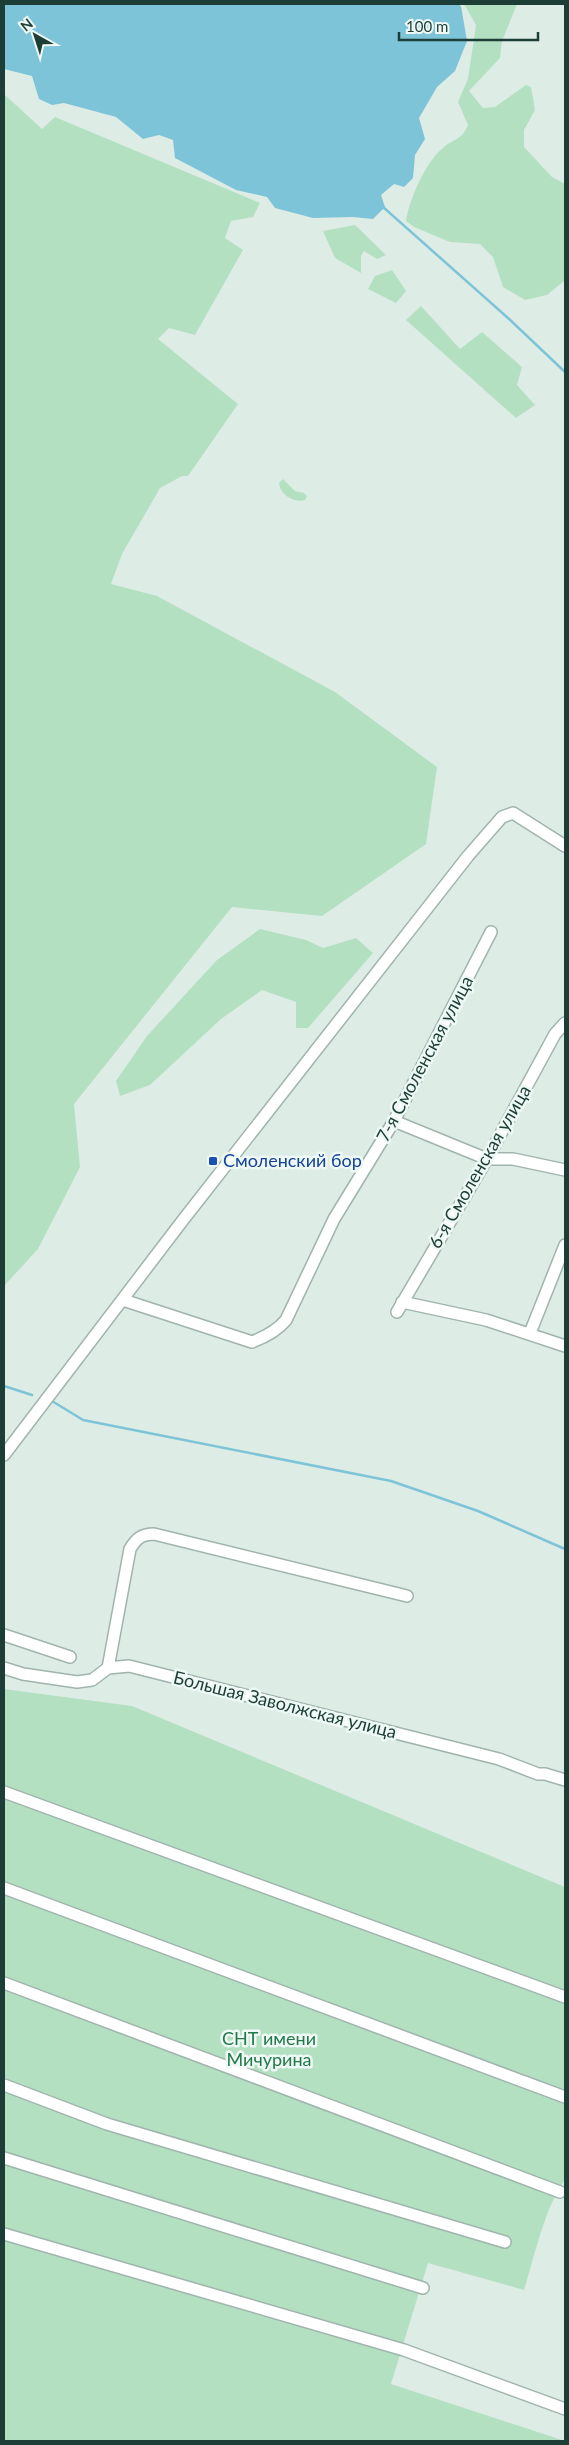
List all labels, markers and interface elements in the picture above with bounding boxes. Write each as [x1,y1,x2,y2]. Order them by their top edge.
north arrow [10,10,60,60]
scale bar [399,10,538,42]
text: N [17,15,36,35]
text: 100 m [406,17,448,35]
street label: 7-я Смоленская улица [371,972,477,1145]
street label: 6-я Смоленская улица [423,1081,535,1252]
place label: Смоленский бор [223,1149,362,1171]
marker: Смоленский бор [207,1155,219,1167]
street label: Большая Заволжская улица [171,1666,399,1742]
park label: СНТ имени Мичурина [222,2027,316,2070]

